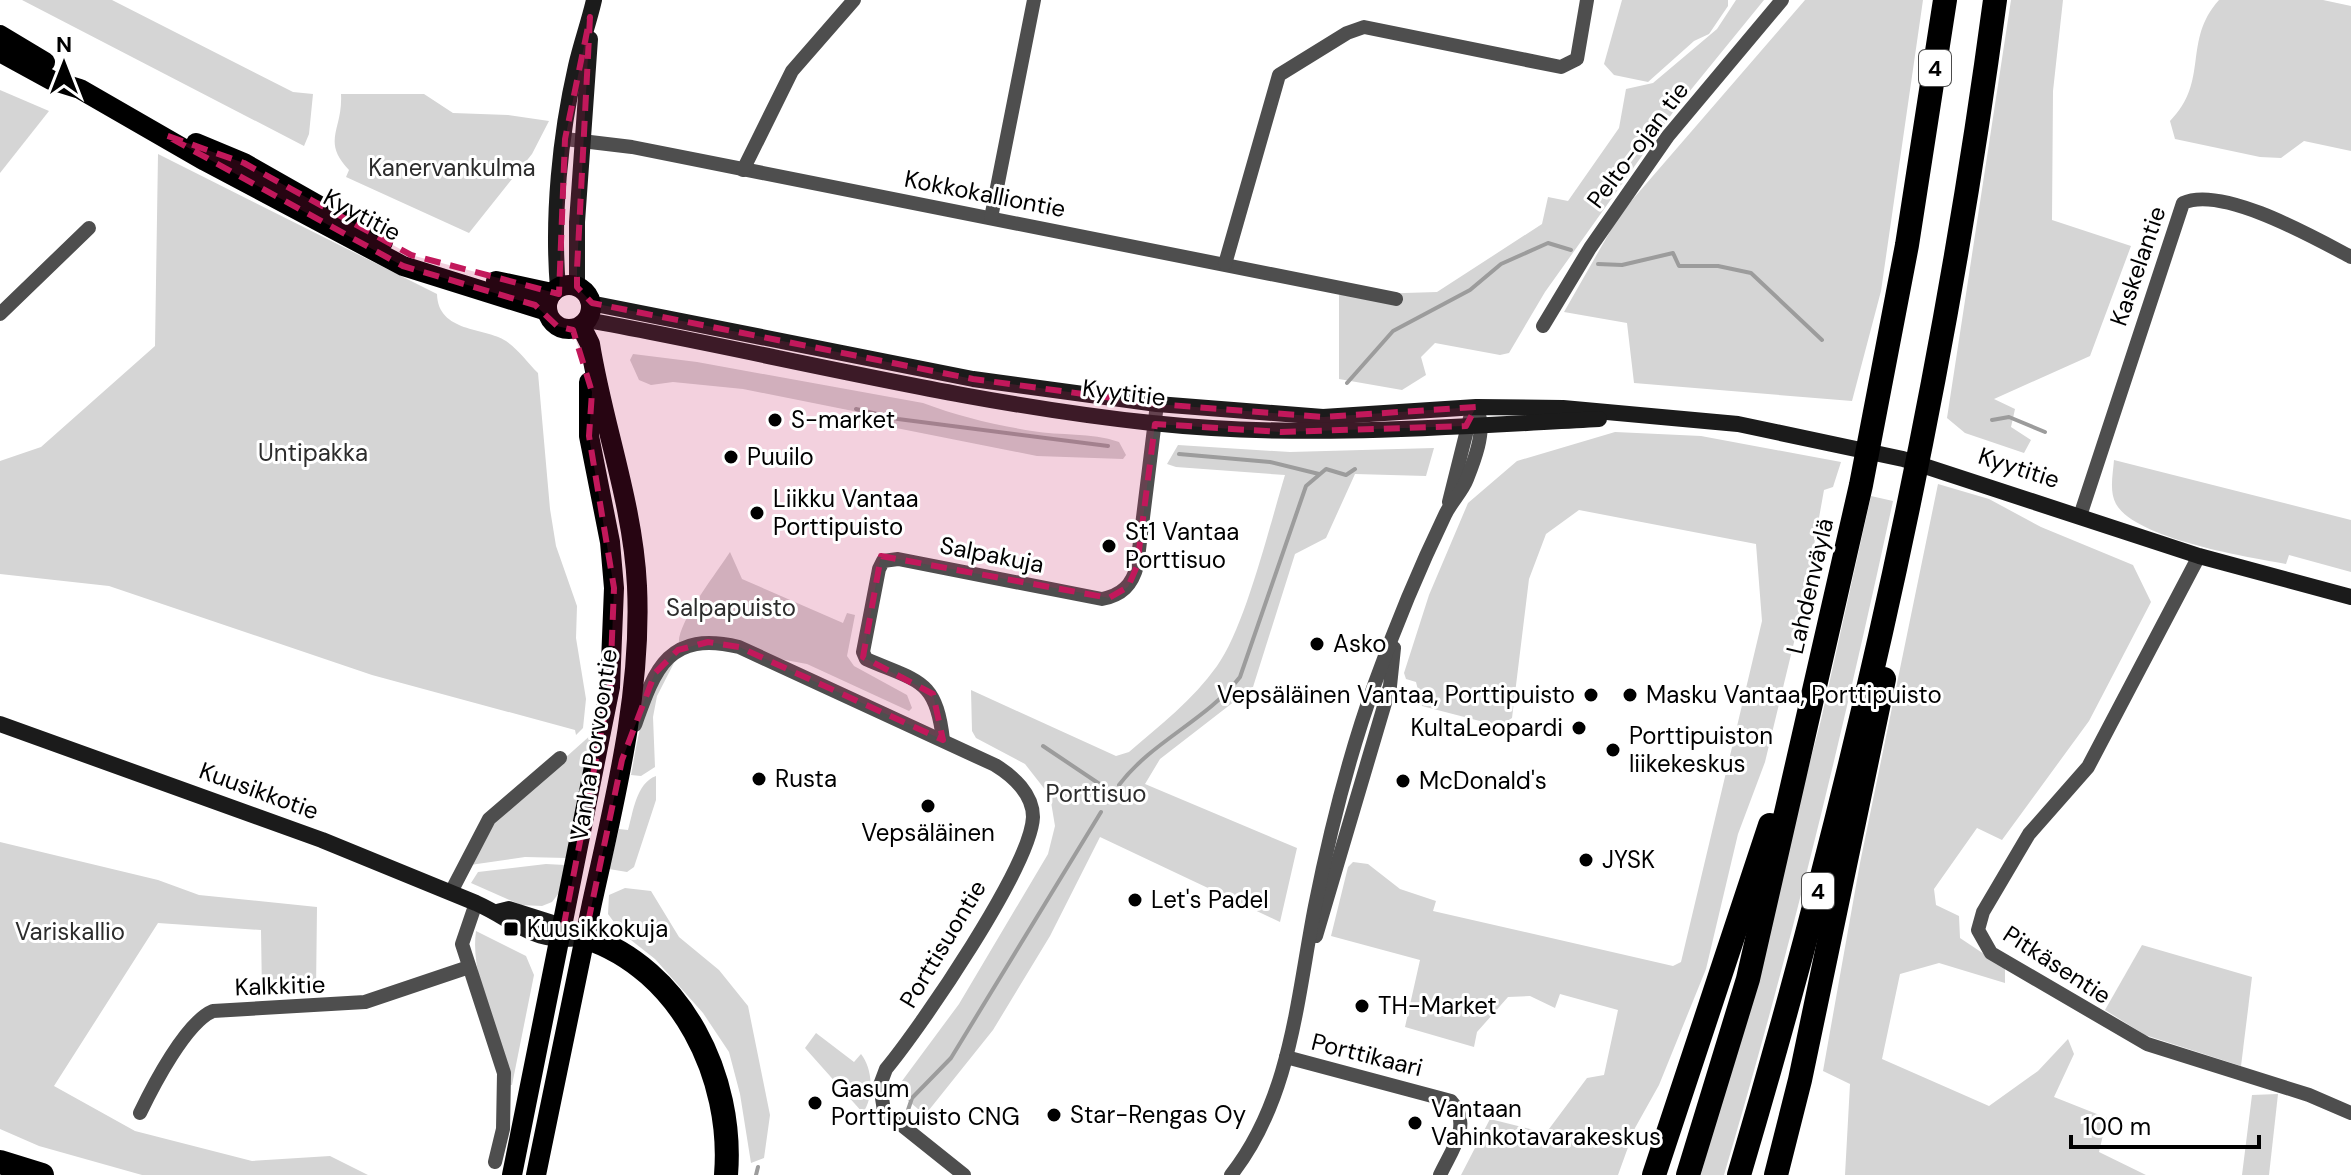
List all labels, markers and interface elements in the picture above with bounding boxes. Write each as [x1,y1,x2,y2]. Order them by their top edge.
north arrow [24,24,104,104]
text: N [56,30,72,59]
road number: 4 [1919,50,1951,86]
street label: Pelto-ojan tie [1580,75,1695,214]
park label: Kanervankulma [368,152,536,183]
street label: Kokkokalliontie [902,163,1068,224]
street label: Kyytitie [318,181,406,248]
street label: Kaskelantie [2103,202,2172,330]
street label: Kyytitie [1081,372,1167,413]
place label: S-market [791,404,895,435]
marker: S-market [766,411,784,429]
park label: Untipakka [258,437,368,468]
street label: Kyytitie [1975,440,2064,495]
place label: Puuilo [747,441,814,472]
marker: Puuilo [722,448,740,466]
place label: Liikku Vantaa Porttipuisto [773,483,919,542]
marker: Liikku Vantaa Porttipuisto [748,504,766,522]
street label: Lahdenväylä [1779,515,1840,657]
place label: St1 Vantaa Porttisuo [1125,516,1239,575]
street label: Salpakuja [938,529,1047,580]
marker: St1 Vantaa Porttisuo [1100,537,1118,555]
park label: Salpapuisto [666,592,796,623]
place label: Asko [1333,628,1386,659]
marker: Asko [1308,635,1326,653]
street label: Vanha Porvoontie [563,647,624,843]
place label: Vepsäläinen Vantaa, Porttipuisto [1217,679,1575,710]
place label: Masku Vantaa, Porttipuisto [1646,679,1942,710]
marker: Vepsäläinen Vantaa, Porttipuisto [1582,686,1600,704]
marker: Masku Vantaa, Porttipuisto [1621,686,1639,704]
place label: KultaLeopardi [1411,712,1563,743]
marker: KultaLeopardi [1570,719,1588,737]
place label: Porttipuiston liikekeskus [1629,720,1773,779]
marker: Porttipuiston liikekeskus [1604,741,1622,759]
street label: Kuusikkotie [195,755,323,826]
place label: Rusta [775,763,837,794]
place label: McDonald's [1419,765,1547,796]
marker: Rusta [750,770,768,788]
marker: McDonald's [1394,772,1412,790]
park label: Porttisuo [1046,778,1146,809]
marker: Vepsäläinen [919,797,937,815]
place label: Vepsäläinen [861,817,995,848]
place label: JYSK [1602,844,1655,875]
marker: JYSK [1577,851,1595,869]
road number: 4 [1802,873,1834,909]
street label: Porttisuontie [892,874,993,1013]
place label: Let's Padel [1151,884,1268,915]
marker: Let's Padel [1126,891,1144,909]
place label: Kuusikkokuja [527,913,668,944]
park label: Variskallio [15,916,125,947]
street label: Pitkäsentie [1998,918,2117,1011]
marker: Kuusikkokuja [502,920,520,938]
street label: Kalkkitie [234,968,326,1003]
place label: TH-Market [1378,990,1497,1021]
marker: TH-Market [1353,997,1371,1015]
street label: Porttikaari [1308,1026,1426,1083]
place label: Gasum Porttipuisto CNG [831,1073,1020,1132]
place label: Vantaan Vahinkotavarakeskus [1431,1093,1661,1152]
marker: Gasum Porttipuisto CNG [806,1094,824,1112]
place label: Star-Rengas Oy [1070,1099,1246,1130]
scale bar [2071,1099,2259,1149]
marker: Star-Rengas Oy [1045,1106,1063,1124]
text: 100 m [2083,1111,2151,1142]
marker: Vantaan Vahinkotavarakeskus [1406,1114,1424,1132]

